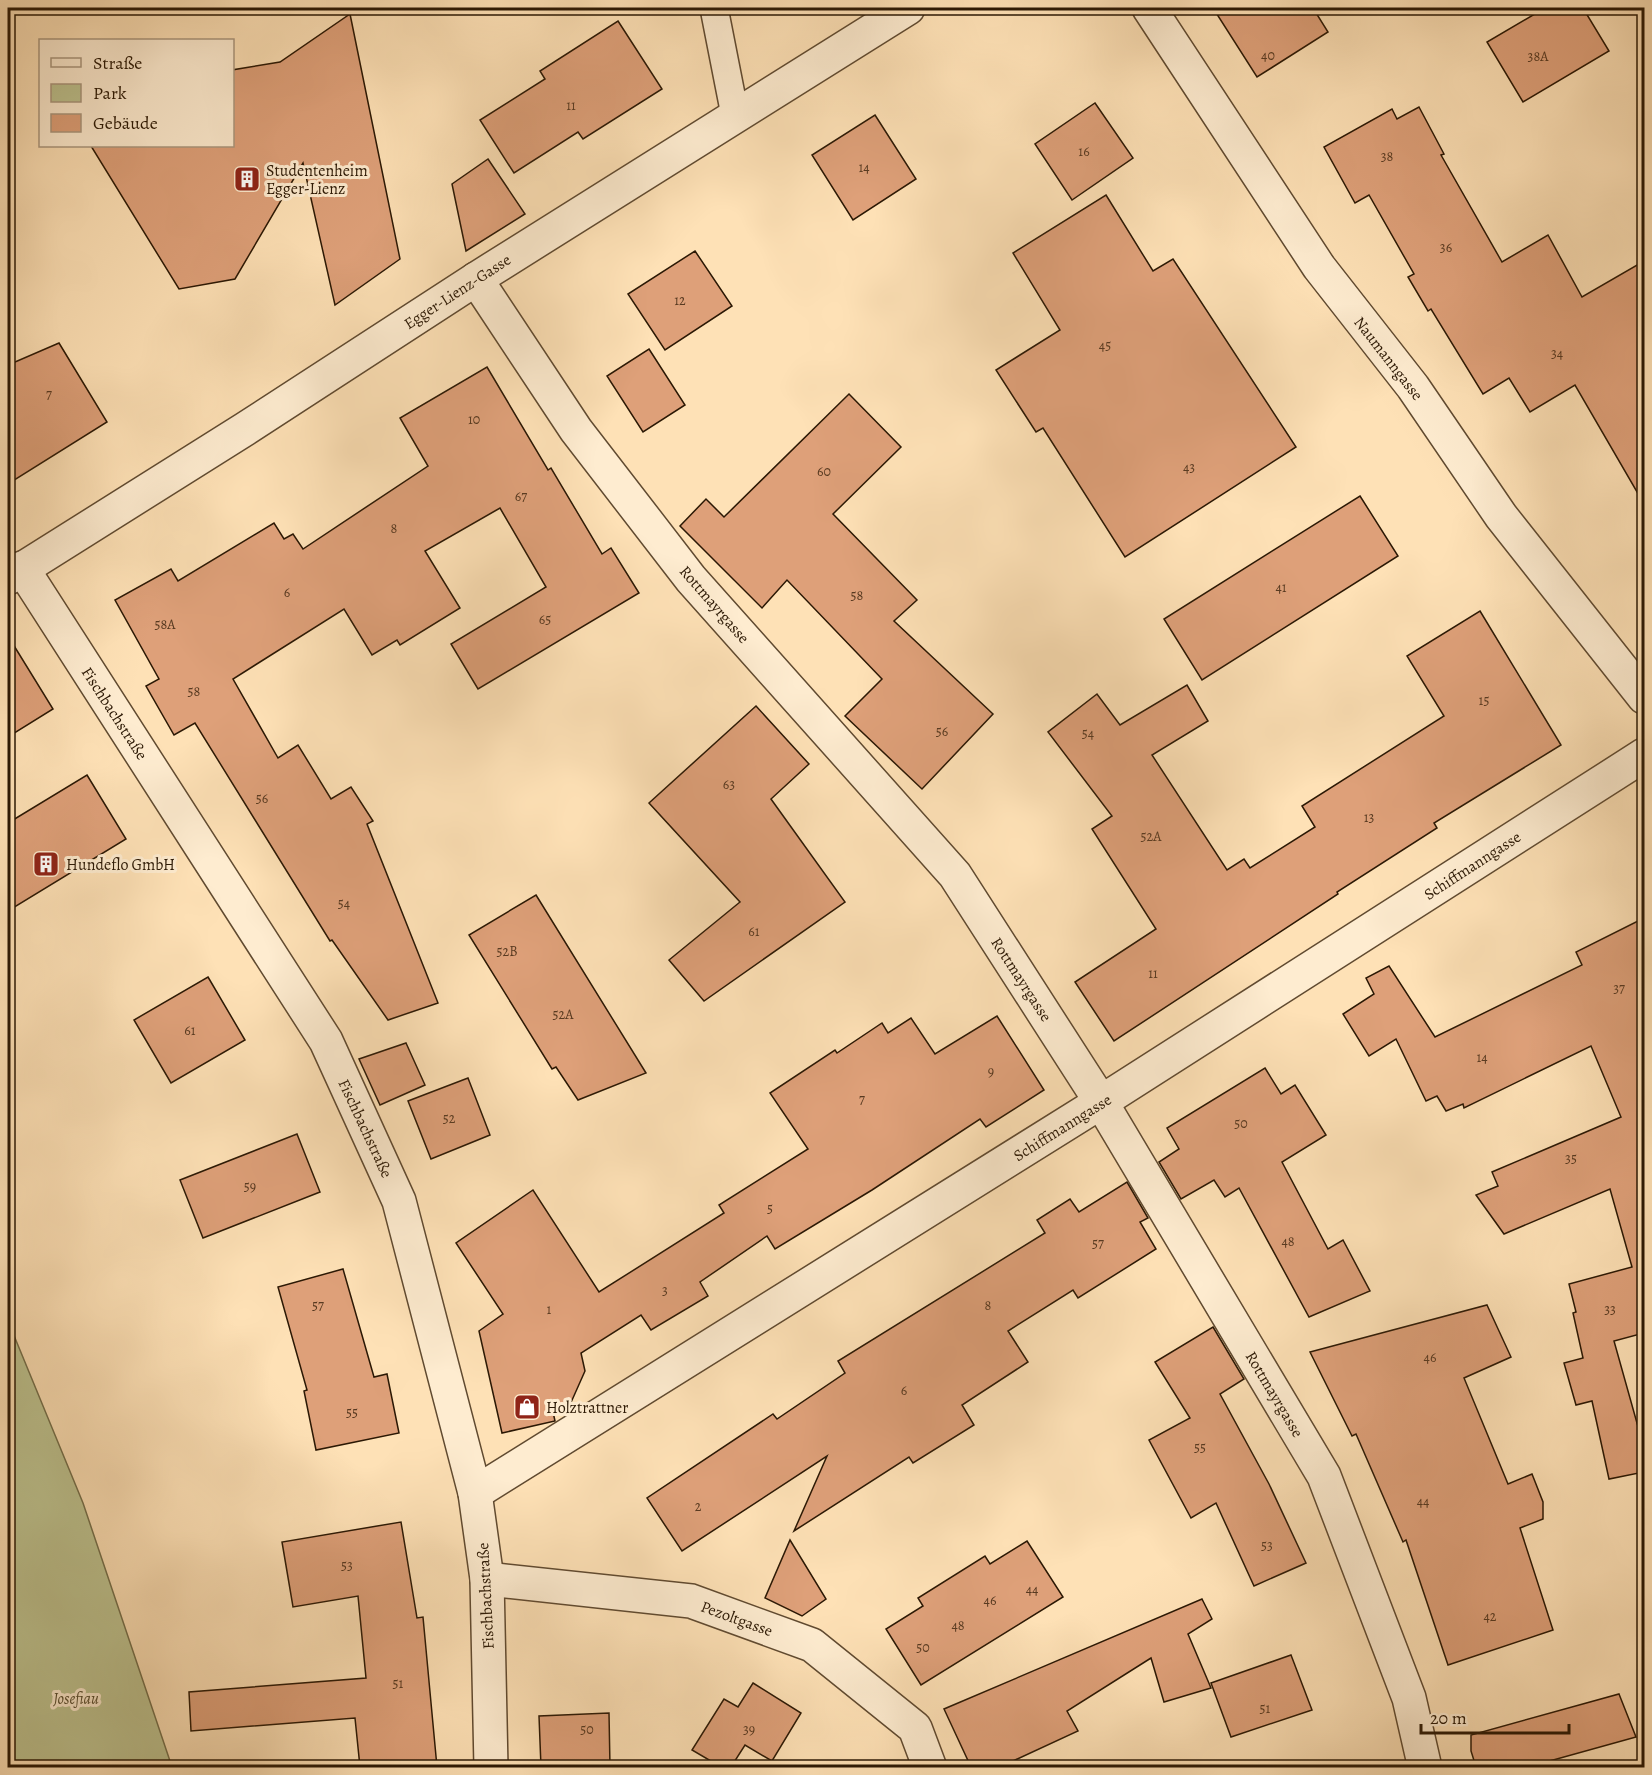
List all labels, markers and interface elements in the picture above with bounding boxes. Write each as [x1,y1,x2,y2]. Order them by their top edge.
legend [39,39,234,147]
house number: 40 [1261,46,1275,65]
house number: 38A [1528,47,1549,66]
text: Straße [93,51,142,75]
text: Park [93,81,127,105]
house number: 11 [566,96,576,115]
text: Gebäude [93,111,158,135]
house number: 16 [1078,142,1090,161]
house number: 38 [1381,147,1394,166]
house number: 14 [858,158,870,177]
place label: Studentenheim Egger-Lienz [266,160,368,200]
building icon: Studentenheim Egger-Lienz [232,164,262,194]
house number: 36 [1440,238,1452,257]
street label: Egger-Lienz-Gasse [400,249,515,335]
house number: 12 [674,291,686,310]
street label: Naumanngasse [1348,312,1428,405]
house number: 45 [1099,336,1111,355]
house number: 34 [1551,344,1563,363]
house number: 7 [46,385,52,404]
house number: 10 [468,410,480,429]
house number: 43 [1183,458,1195,477]
house number: 60 [817,462,831,481]
house number: 67 [515,487,527,506]
house number: 8 [391,519,398,538]
street label: Rottmayrgasse [674,561,754,648]
house number: 41 [1275,578,1287,597]
house number: 6 [284,583,290,602]
house number: 58 [851,586,864,605]
house number: 65 [539,610,551,629]
house number: 58A [155,615,176,634]
street label: Fischbachstraße [76,663,152,764]
house number: 58 [188,682,201,701]
house number: 15 [1479,691,1489,710]
house number: 56 [936,722,948,741]
house number: 54 [1082,724,1094,743]
house number: 63 [723,775,735,794]
house number: 56 [256,789,268,808]
house number: 13 [1364,808,1374,827]
street label: Schiffmanngasse [1420,826,1525,905]
house number: 52A [1141,827,1162,846]
building icon: Hundeflo GmbH [31,849,61,879]
place label: Hundeflo GmbH [66,854,175,876]
house number: 54 [338,894,350,913]
house number: 61 [748,922,760,941]
street label: Rottmayrgasse [986,933,1057,1026]
house number: 52B [496,942,518,961]
house number: 11 [1148,964,1158,983]
house number: 37 [1613,979,1625,998]
house number: 52A [553,1005,574,1024]
house number: 61 [184,1021,196,1040]
house number: 14 [1476,1048,1488,1067]
house number: 9 [988,1062,994,1081]
street label: Fischbachstraße [333,1075,398,1181]
street label: Schiffmanngasse [1009,1089,1116,1167]
house number: 7 [859,1090,865,1109]
house number: 52 [443,1109,456,1128]
house number: 50 [1234,1114,1248,1133]
house number: 35 [1565,1149,1577,1168]
house number: 59 [244,1177,256,1196]
house number: 5 [767,1199,773,1218]
house number: 48 [1281,1232,1295,1251]
house number: 57 [1092,1234,1104,1253]
house number: 3 [662,1281,668,1300]
house number: 57 [312,1296,324,1315]
house number: 8 [985,1296,992,1315]
house number: 1 [547,1300,552,1319]
house number: 33 [1604,1300,1616,1319]
street label: Rottmayrgasse [1240,1347,1309,1442]
house number: 46 [1424,1348,1436,1367]
house number: 6 [901,1381,907,1400]
shop icon: Holztrattner [512,1392,542,1422]
place label: Holztrattner [546,1397,628,1419]
house number: 55 [346,1403,358,1422]
house number: 55 [1194,1438,1206,1457]
house number: 44 [1417,1492,1429,1511]
house number: 2 [695,1497,702,1516]
house number: 53 [1261,1536,1273,1555]
street label: Fischbachstraße [472,1542,500,1650]
house number: 53 [341,1556,353,1575]
house number: 44 [1026,1580,1038,1599]
house number: 46 [984,1591,996,1610]
street label: Pezoltgasse [698,1596,776,1642]
house number: 42 [1484,1607,1497,1626]
house number: 48 [951,1616,965,1635]
house number: 50 [916,1638,930,1657]
house number: 51 [393,1674,404,1693]
park label: Josefiau [52,1688,99,1710]
scale bar [1421,1697,1570,1735]
house number: 51 [1260,1699,1271,1718]
text: 20 m [1430,1706,1467,1730]
house number: 50 [580,1720,594,1739]
house number: 39 [743,1720,755,1739]

